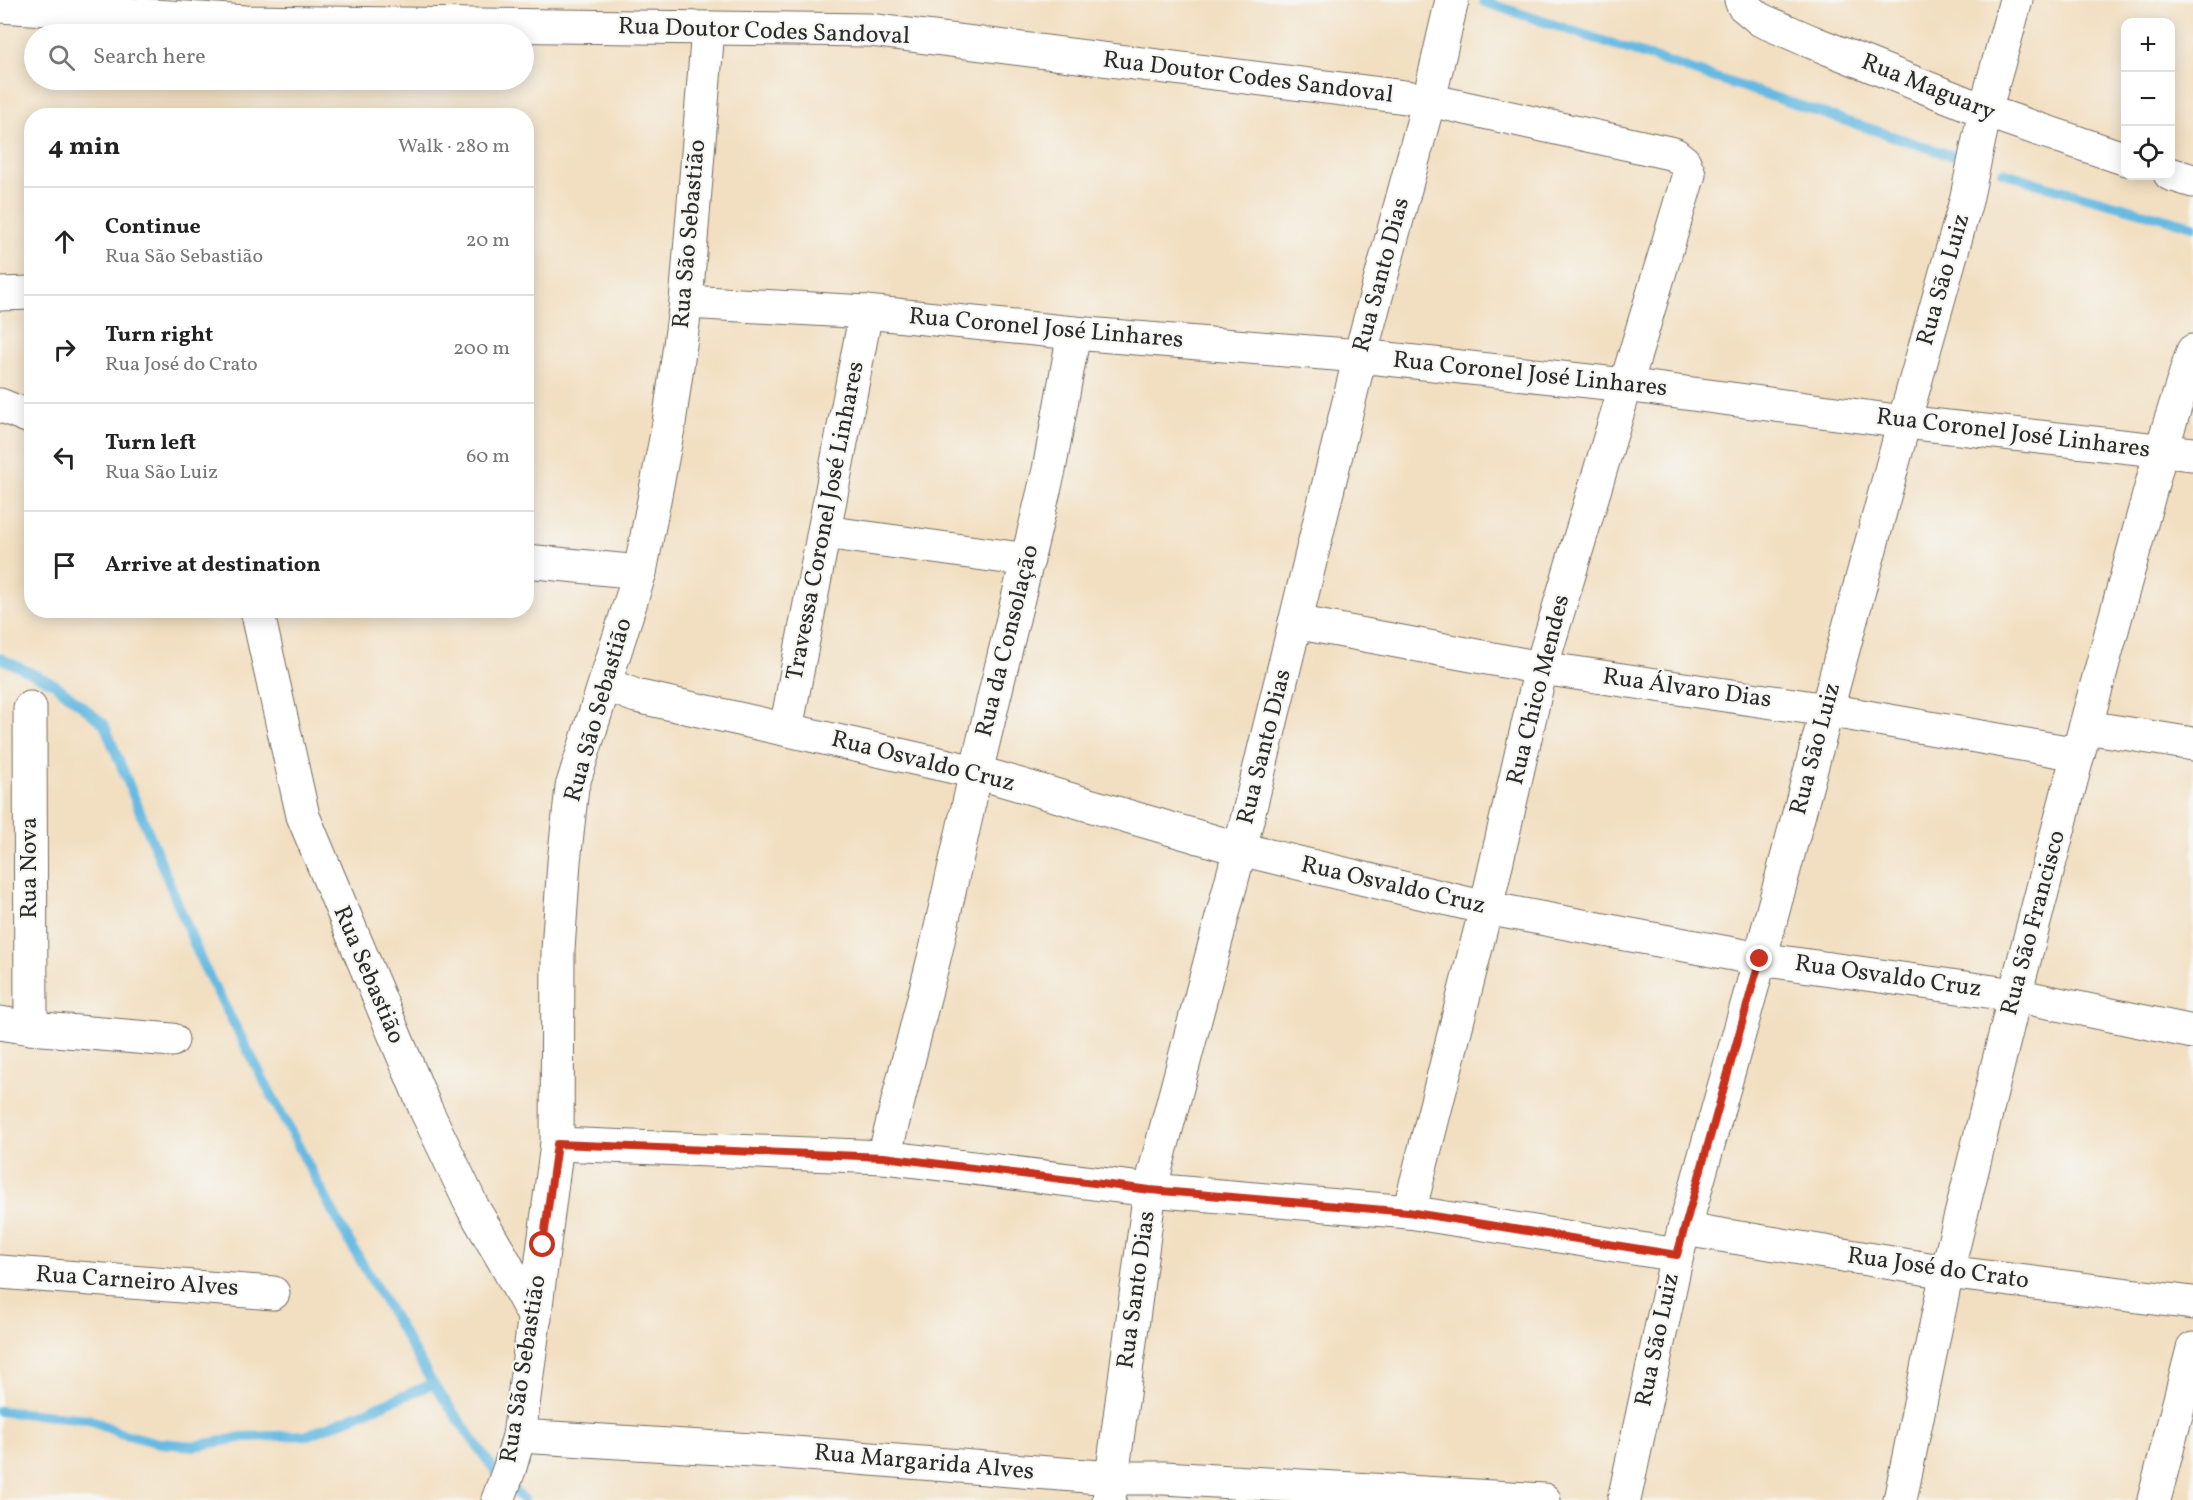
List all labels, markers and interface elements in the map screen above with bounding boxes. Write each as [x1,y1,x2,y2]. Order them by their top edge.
street label: Rua Doutor Codes Sandoval [617,10,911,54]
map controls [2121,18,2175,180]
button: + [2121,18,2175,72]
search box [24,24,534,90]
icon: search [45,41,78,74]
text: Search here [93,42,206,73]
street label: Rua Doutor Codes Sandoval [1101,43,1395,113]
street label: Rua Maguary [1856,46,2000,130]
button: − [2121,72,2175,126]
button: locate [2121,126,2175,180]
text: 4 min [48,129,120,165]
text: Walk · 280 m [398,133,510,161]
street label: Rua São Sebastião [665,138,715,330]
street label: Rua Santo Dias [1345,194,1419,356]
street label: Rua São Luiz [1909,210,1979,350]
text: Continue [105,212,201,243]
icon: ahead [48,225,81,258]
text: 20 m [466,227,510,255]
text: Rua São Sebastião [105,243,263,271]
street label: Rua Coronel José Linhares [907,300,1185,358]
text: Turn right [105,320,213,351]
icon: right [48,333,81,366]
text: 200 m [453,335,510,363]
street label: Rua Coronel José Linhares [1391,344,1669,406]
text: Rua José do Crato [105,351,258,379]
street label: Travessa Coronel José Linhares [778,358,874,684]
street label: Rua Coronel José Linhares [1874,400,2152,468]
text: Turn left [105,428,196,459]
icon: left [48,441,81,474]
text: 60 m [466,443,510,471]
text: Rua São Luiz [105,459,218,487]
street label: Rua da Consolação [968,541,1048,741]
icon: arrive [48,549,81,582]
text: Arrive at destination [105,550,321,581]
street label: Rua Chico Mendes [1499,591,1579,789]
street label: Rua São Sebastião [556,614,642,806]
street label: Rua Álvaro Dias [1600,660,1774,718]
street label: Rua Santo Dias [1229,666,1301,828]
street label: Rua São Luiz [1782,679,1850,819]
street label: Rua Osvaldo Cruz [828,723,1018,801]
street label: Rua Nova [13,817,47,919]
street label: Rua São Francisco [1993,827,2075,1019]
street label: Rua Osvaldo Cruz [1297,848,1489,924]
street label: Rua Sebastião [324,901,412,1049]
route end [1746,945,1772,971]
street label: Rua Osvaldo Cruz [1792,947,1984,1007]
street label: Rua Santo Dias [1109,1209,1165,1371]
route start [529,1231,555,1257]
street label: Rua José do Crato [1845,1239,2031,1299]
street label: Rua Carneiro Alves [35,1258,239,1306]
street label: Rua São Luiz [1627,1270,1689,1410]
street label: Rua São Sebastião [492,1273,556,1465]
street label: Rua Margarida Alves [812,1436,1036,1490]

